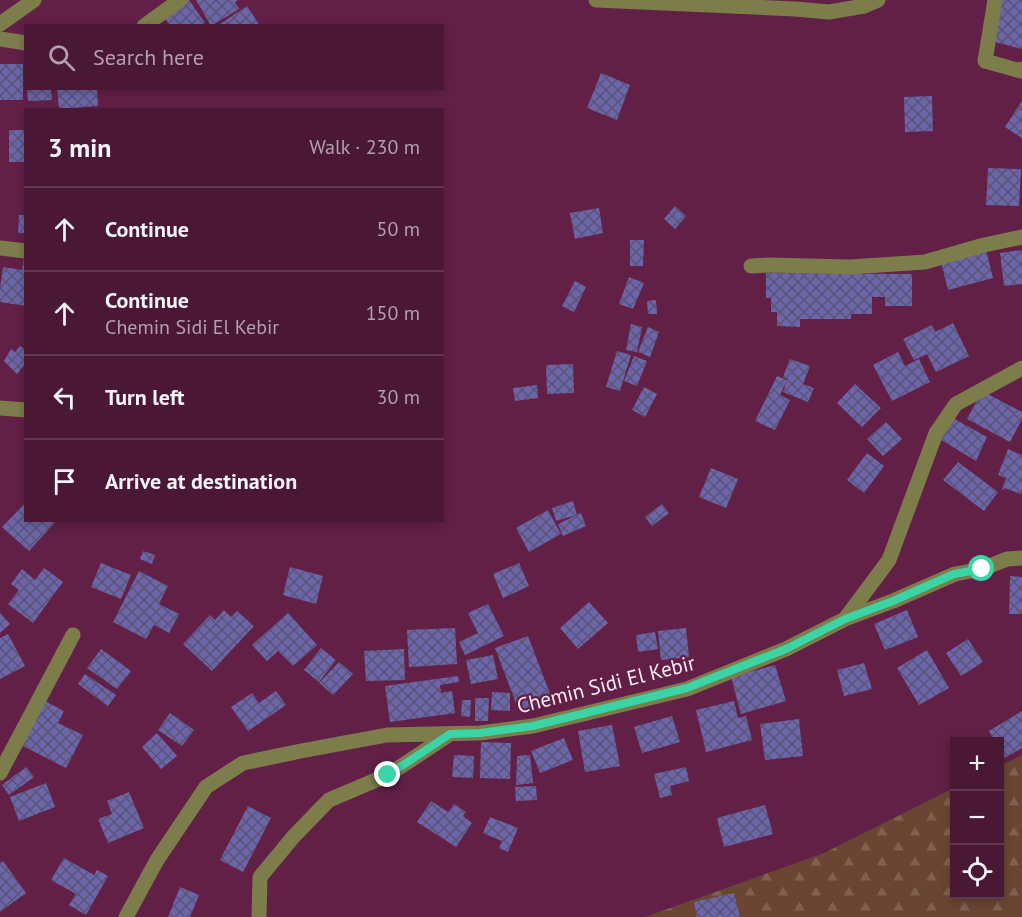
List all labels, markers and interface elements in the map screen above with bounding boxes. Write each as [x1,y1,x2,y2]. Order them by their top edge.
search box [24,24,444,90]
icon: search [45,41,78,74]
text: Search here [93,43,204,71]
text: 3 min [48,131,111,164]
text: Walk · 230 m [309,134,420,160]
icon: ahead [48,213,81,246]
text: Continue [105,215,189,243]
text: 50 m [377,216,420,242]
text: Continue [105,286,189,314]
icon: ahead [48,297,81,330]
text: 150 m [366,300,420,326]
text: Chemin Sidi El Kebir [105,314,279,340]
icon: left [48,381,81,414]
text: Turn left [105,383,185,411]
text: 30 m [377,384,420,410]
icon: arrive [48,465,81,498]
text: Arrive at destination [105,467,297,495]
route start [968,555,994,581]
street label: Chemin Sidi El Kebir [514,649,698,719]
map controls [950,737,1004,899]
button: + [950,737,1004,791]
route end [374,761,400,787]
button: − [950,791,1004,845]
button: locate [950,845,1004,899]

